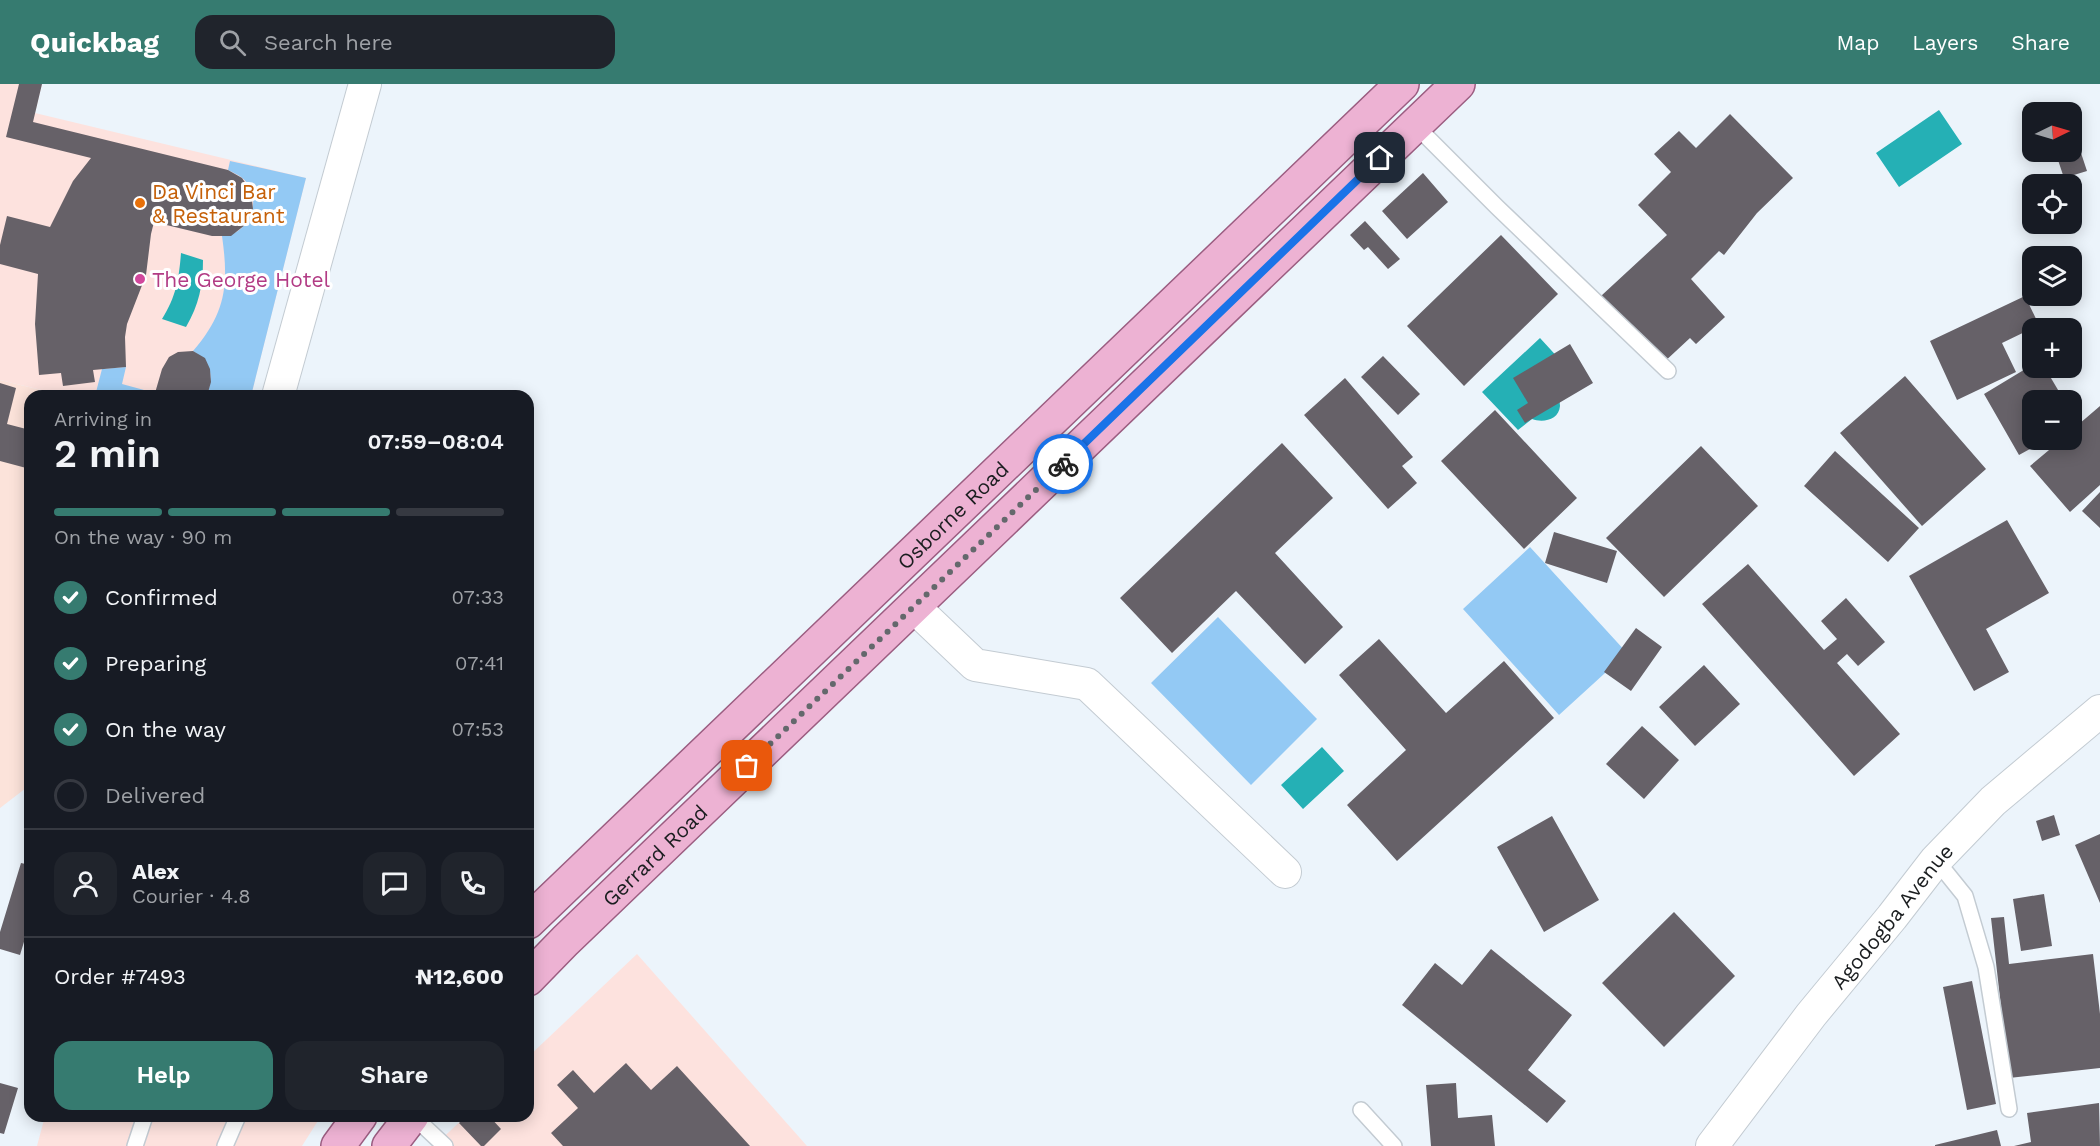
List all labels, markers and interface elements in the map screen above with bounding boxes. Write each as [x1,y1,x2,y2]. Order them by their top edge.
search box [195,15,615,69]
text: Quickbag [30,26,159,59]
icon: search [216,26,249,59]
text: Search here [264,30,393,55]
text: Map [1836,30,1879,55]
text: Layers [1912,30,1978,55]
text: Share [2011,30,2070,55]
north arrow [2022,102,2082,162]
map controls [2022,102,2082,450]
pin [1354,132,1405,183]
icon: home [1363,141,1396,174]
button: locate [2022,174,2082,234]
place label: Da Vinci Bar & Restaurant [152,179,285,228]
marker: Da Vinci Bar & Restaurant [133,196,147,210]
button: layers [2022,246,2082,306]
place label: The George Hotel [152,267,331,292]
marker: The George Hotel [133,272,147,286]
button: + [2022,318,2082,378]
button: − [2022,390,2082,450]
text: Arriving in [54,407,152,431]
text: 07:59–08:04 [368,429,504,454]
text: 2 min [54,431,161,476]
courier [1033,434,1093,494]
icon: bike [1047,448,1080,481]
street label: Osborne Road [892,456,1013,574]
text: On the way · 90 m [54,525,232,549]
icon: check [54,581,87,614]
text: Confirmed [105,585,218,610]
text: 07:33 [452,585,504,609]
icon: check [54,647,87,680]
text: Preparing [105,651,206,676]
text: 07:41 [455,651,504,675]
icon: check [54,713,87,746]
text: On the way [105,717,226,742]
text: 07:53 [452,717,504,741]
pin [721,740,772,791]
icon: bag [730,749,763,782]
text: Delivered [105,783,205,808]
street label: Gerrard Road [597,799,712,911]
street label: Agodogba Avenue [1825,838,1958,994]
button: person [54,852,117,915]
button: chat [363,852,426,915]
button: phone [441,852,504,915]
text: Alex [132,859,179,884]
text: Courier · 4.8 [132,884,251,908]
text: Order #7493 [54,964,186,989]
text: ₦12,600 [415,964,504,989]
button: Help [54,1041,273,1110]
button: Share [285,1041,504,1110]

